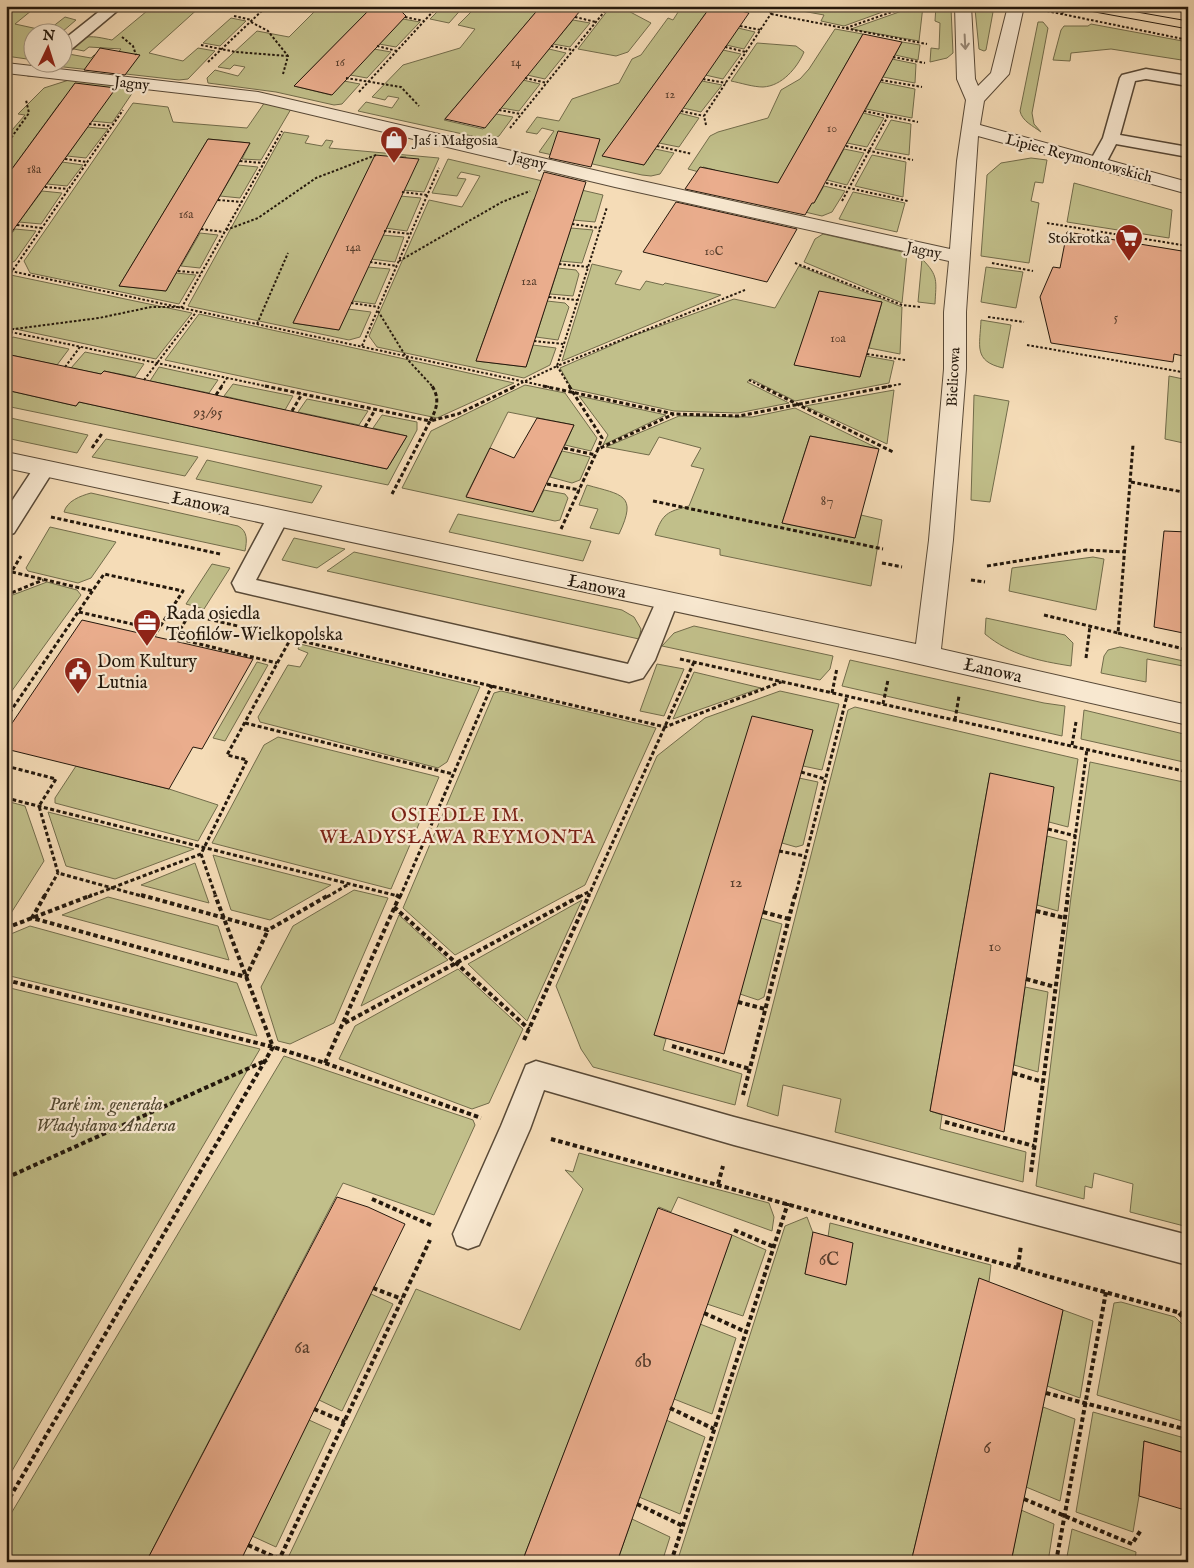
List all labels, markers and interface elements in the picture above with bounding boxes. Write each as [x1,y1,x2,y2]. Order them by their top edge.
north arrow [22,22,72,72]
text: N [41,27,56,45]
one-way arrow [961,34,970,50]
house number: 16 [335,55,346,70]
house number: 14 [511,55,521,70]
street label: Jagny [111,72,151,95]
house number: 12 [665,87,675,102]
house number: 10 [827,121,837,136]
shop icon: Jaś i Małgosia [379,125,409,164]
street label: Lipiec Reymontowskich [1004,130,1154,187]
place label: Jaś i Małgosia [411,131,498,150]
street label: Jagny [507,146,549,174]
house number: 18a [27,162,42,177]
house number: 16a [179,207,194,222]
supermarket icon: Stokrotka [1114,223,1144,262]
place label: Stokrotka [1048,229,1111,248]
street label: Jagny [903,237,944,263]
house number: 14a [345,240,362,255]
house number: 10C [705,244,724,259]
house number: 12a [521,274,537,289]
house number: 5 [1114,310,1119,325]
house number: 10a [830,331,847,346]
street label: Bielicowa [942,346,965,407]
house number: 93/95 [192,403,223,422]
street label: Łanowa [169,487,232,522]
house number: 87 [821,491,833,510]
street label: Łanowa [565,570,628,605]
place label: Rada osiedla Teofilów-Wielkopolska [166,603,343,647]
office icon: Rada osiedla Teofilów-Wielkopolska [132,608,162,647]
place label: Dom Kultury Lutnia [97,651,197,695]
street label: Łanowa [961,654,1024,689]
public building icon: Dom Kultury Lutnia [63,656,93,695]
district label: OSIEDLE IM. WŁADYSŁAWA REYMONTA [320,804,597,850]
house number: 12 [730,873,742,892]
house number: 10 [989,937,1001,956]
park label: Park im. generała Władysława Andersa [36,1094,176,1138]
house number: 6C [819,1249,839,1272]
house number: 6a [294,1337,310,1360]
house number: 6b [634,1351,652,1374]
house number: 6 [983,1437,991,1460]

